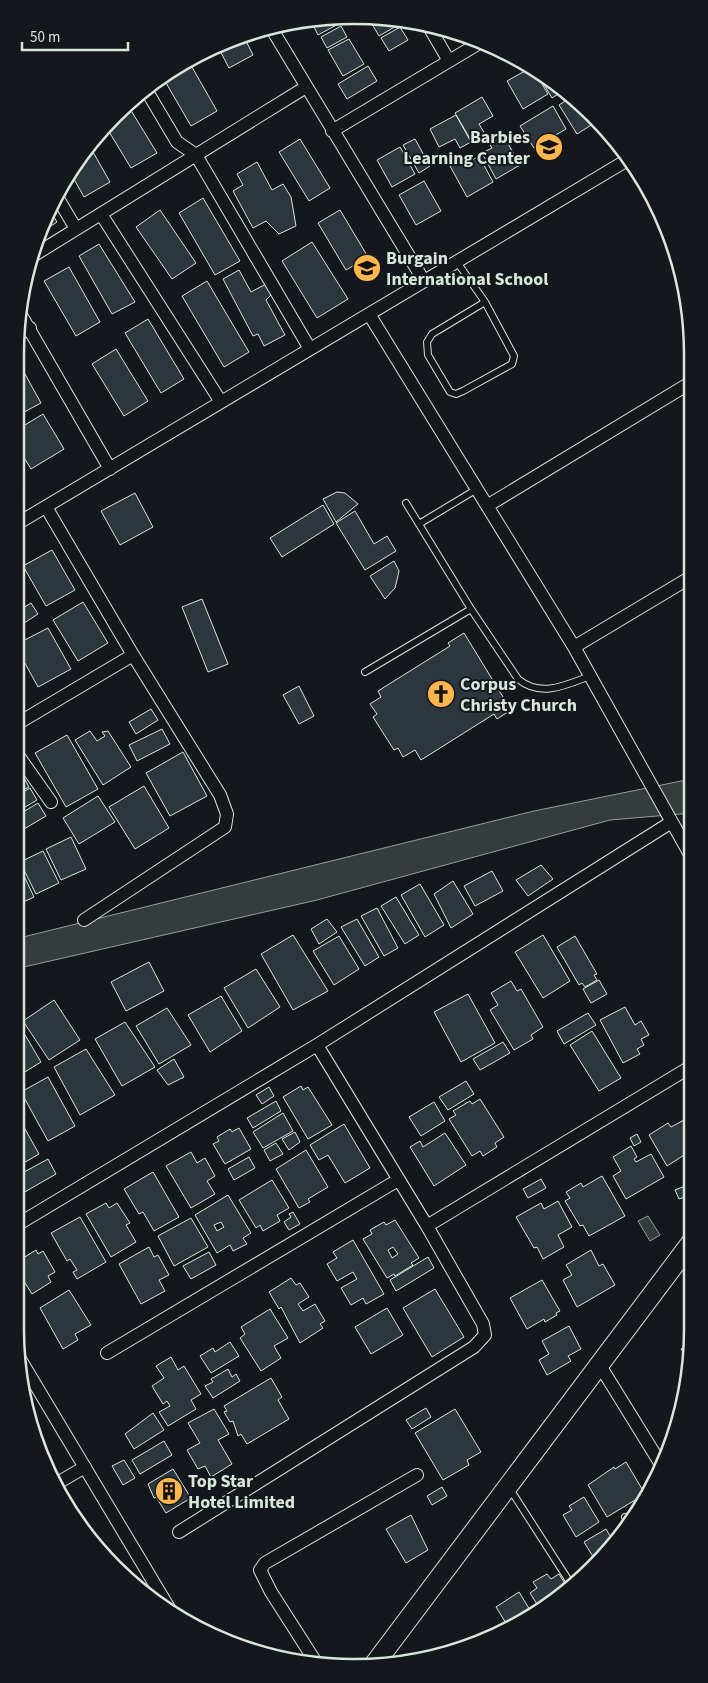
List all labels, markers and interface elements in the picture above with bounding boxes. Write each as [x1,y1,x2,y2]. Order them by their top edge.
scale bar [22,20,129,52]
text: 50 m [30,27,60,48]
place label: Barbies Learning Center [403,125,531,171]
school or university icon: Barbies Learning Center [534,132,564,162]
place label: Burgain International School [386,246,548,292]
school or university icon: Burgain International School [352,253,382,283]
place label: Corpus Christy Church [460,672,577,718]
church icon: Corpus Christy Church [426,679,456,709]
place label: Top Star Hotel Limited [188,1469,295,1515]
building icon: Top Star Hotel Limited [154,1476,184,1506]

